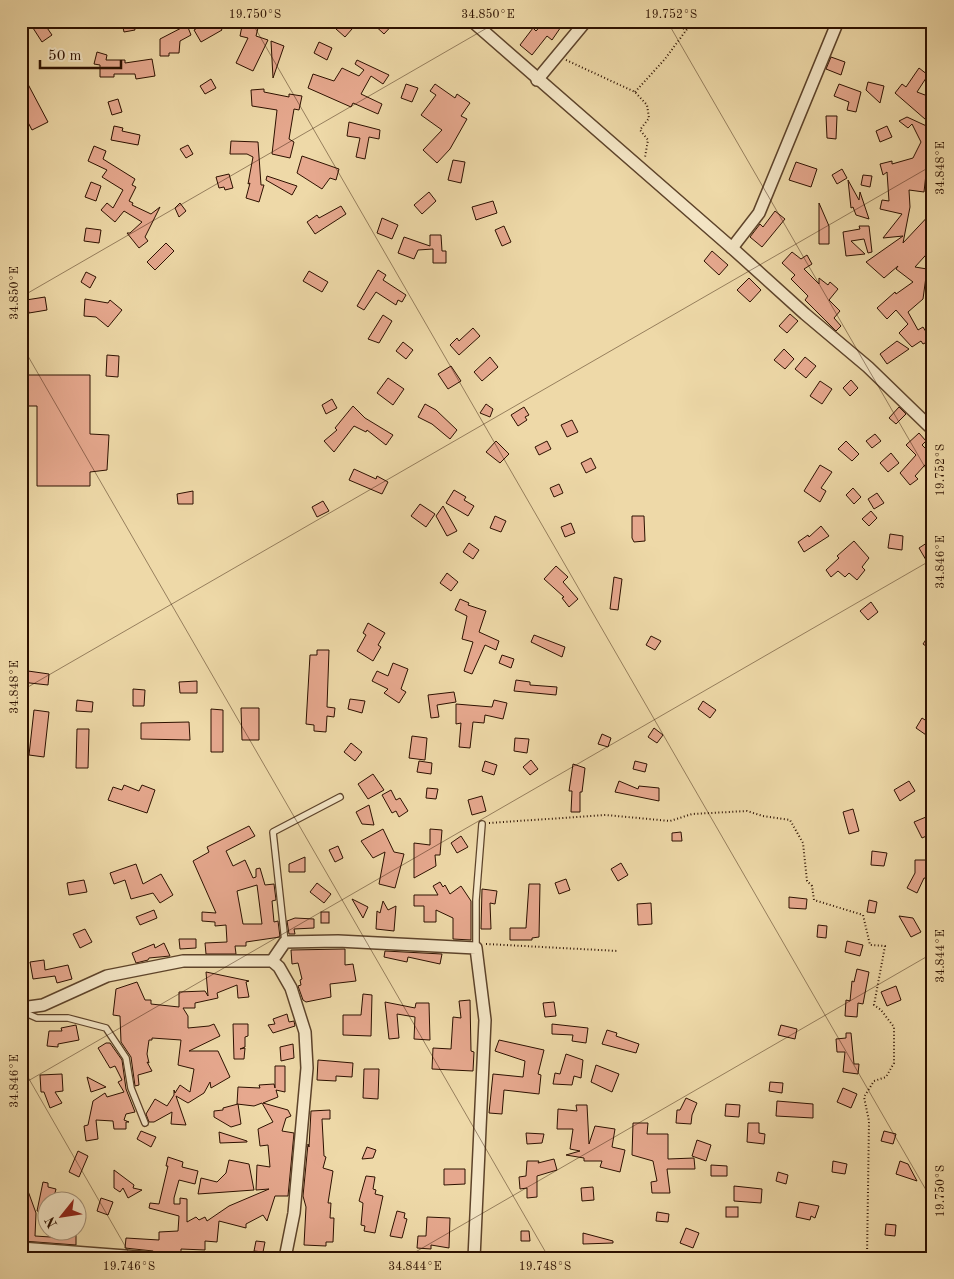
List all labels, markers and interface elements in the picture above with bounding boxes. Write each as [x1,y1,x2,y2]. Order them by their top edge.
text: 19.750°S [229,8,281,21]
text: 34.850°E [461,8,515,21]
text: 19.752°S [645,8,697,21]
scale bar [40,38,121,70]
text: 50 m [48,49,82,64]
text: 34.848°E [935,141,947,195]
text: 34.850°E [8,266,21,320]
text: 19.752°S [934,444,947,496]
text: 34.846°E [935,535,947,589]
text: 34.848°E [9,660,21,714]
text: 34.844°E [935,929,947,983]
text: 34.846°E [9,1054,21,1108]
text: 19.750°S [934,1165,947,1217]
north arrow [38,1192,88,1242]
text: N [43,1214,60,1230]
text: 19.746°S [103,1261,155,1273]
text: 34.844°E [388,1261,442,1273]
text: 19.748°S [519,1261,571,1273]

